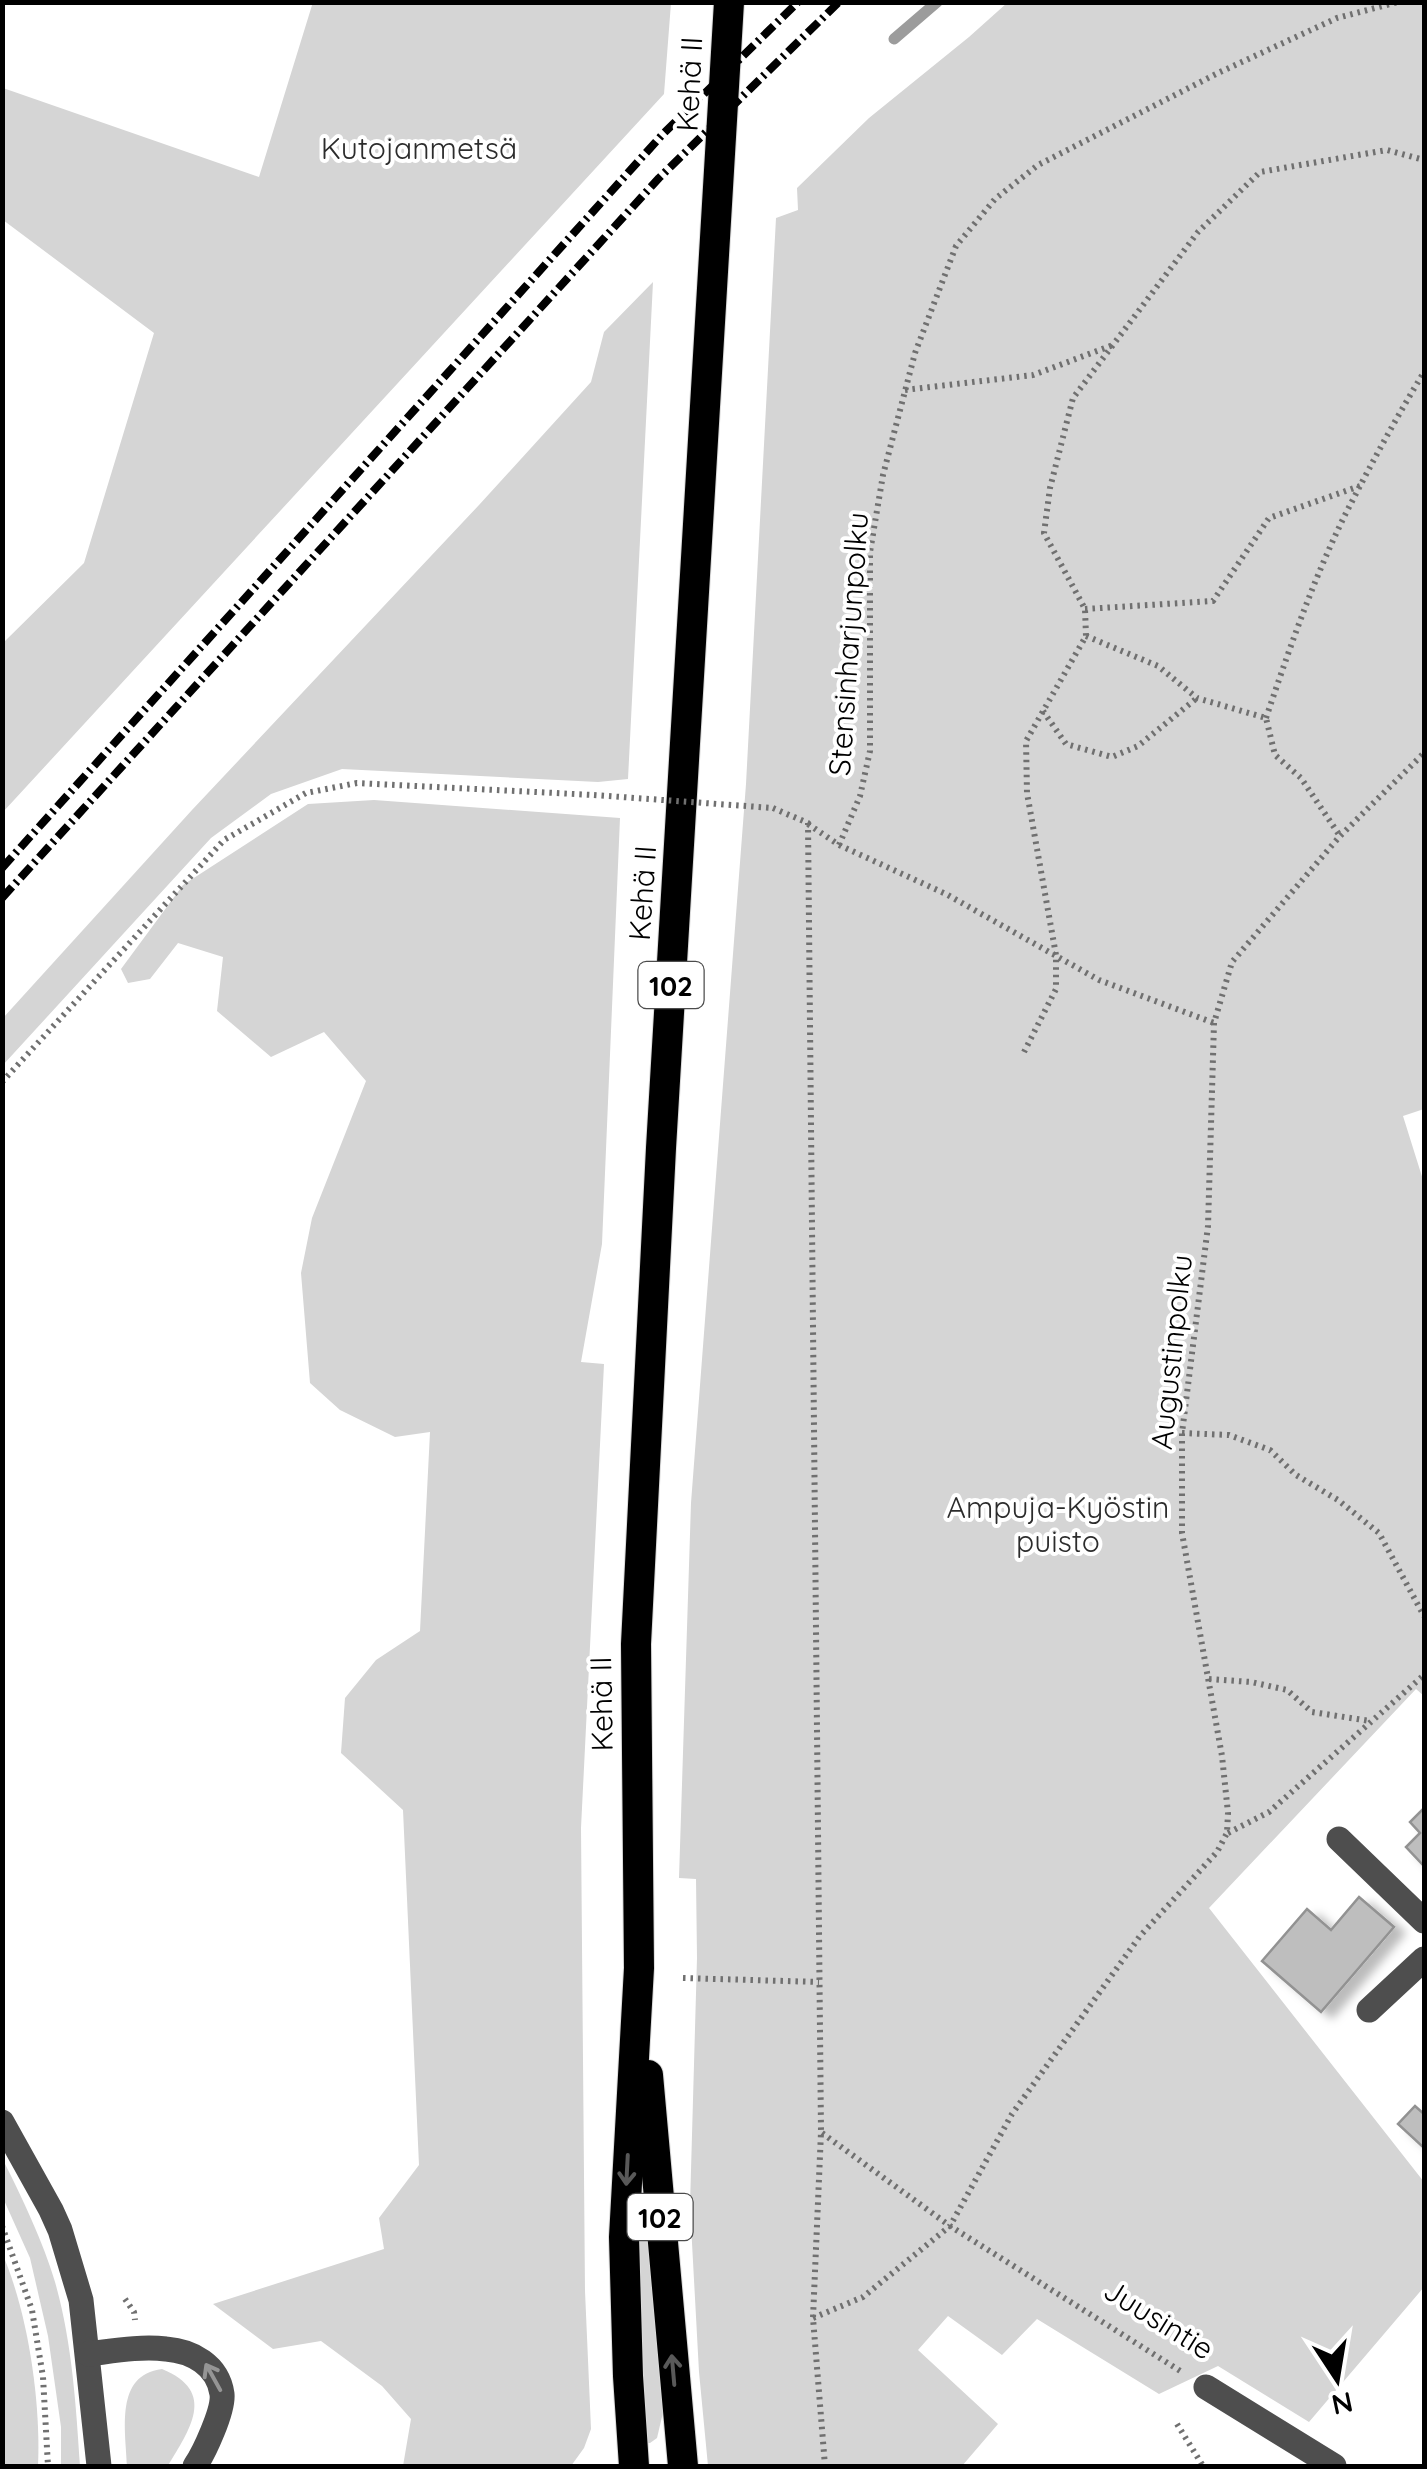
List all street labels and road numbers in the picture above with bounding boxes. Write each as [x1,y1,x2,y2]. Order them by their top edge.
street label: Kehä II [668,36,710,132]
street label: Stensinharjunpolku [820,511,876,777]
street label: Kehä II [620,844,664,942]
road number: 102 [638,962,704,1008]
street label: Augustinpolku [1142,1253,1200,1451]
street label: Kehä II [581,1656,621,1752]
road number: 102 [628,2194,692,2240]
street label: Juusintie [1097,2270,1221,2368]

